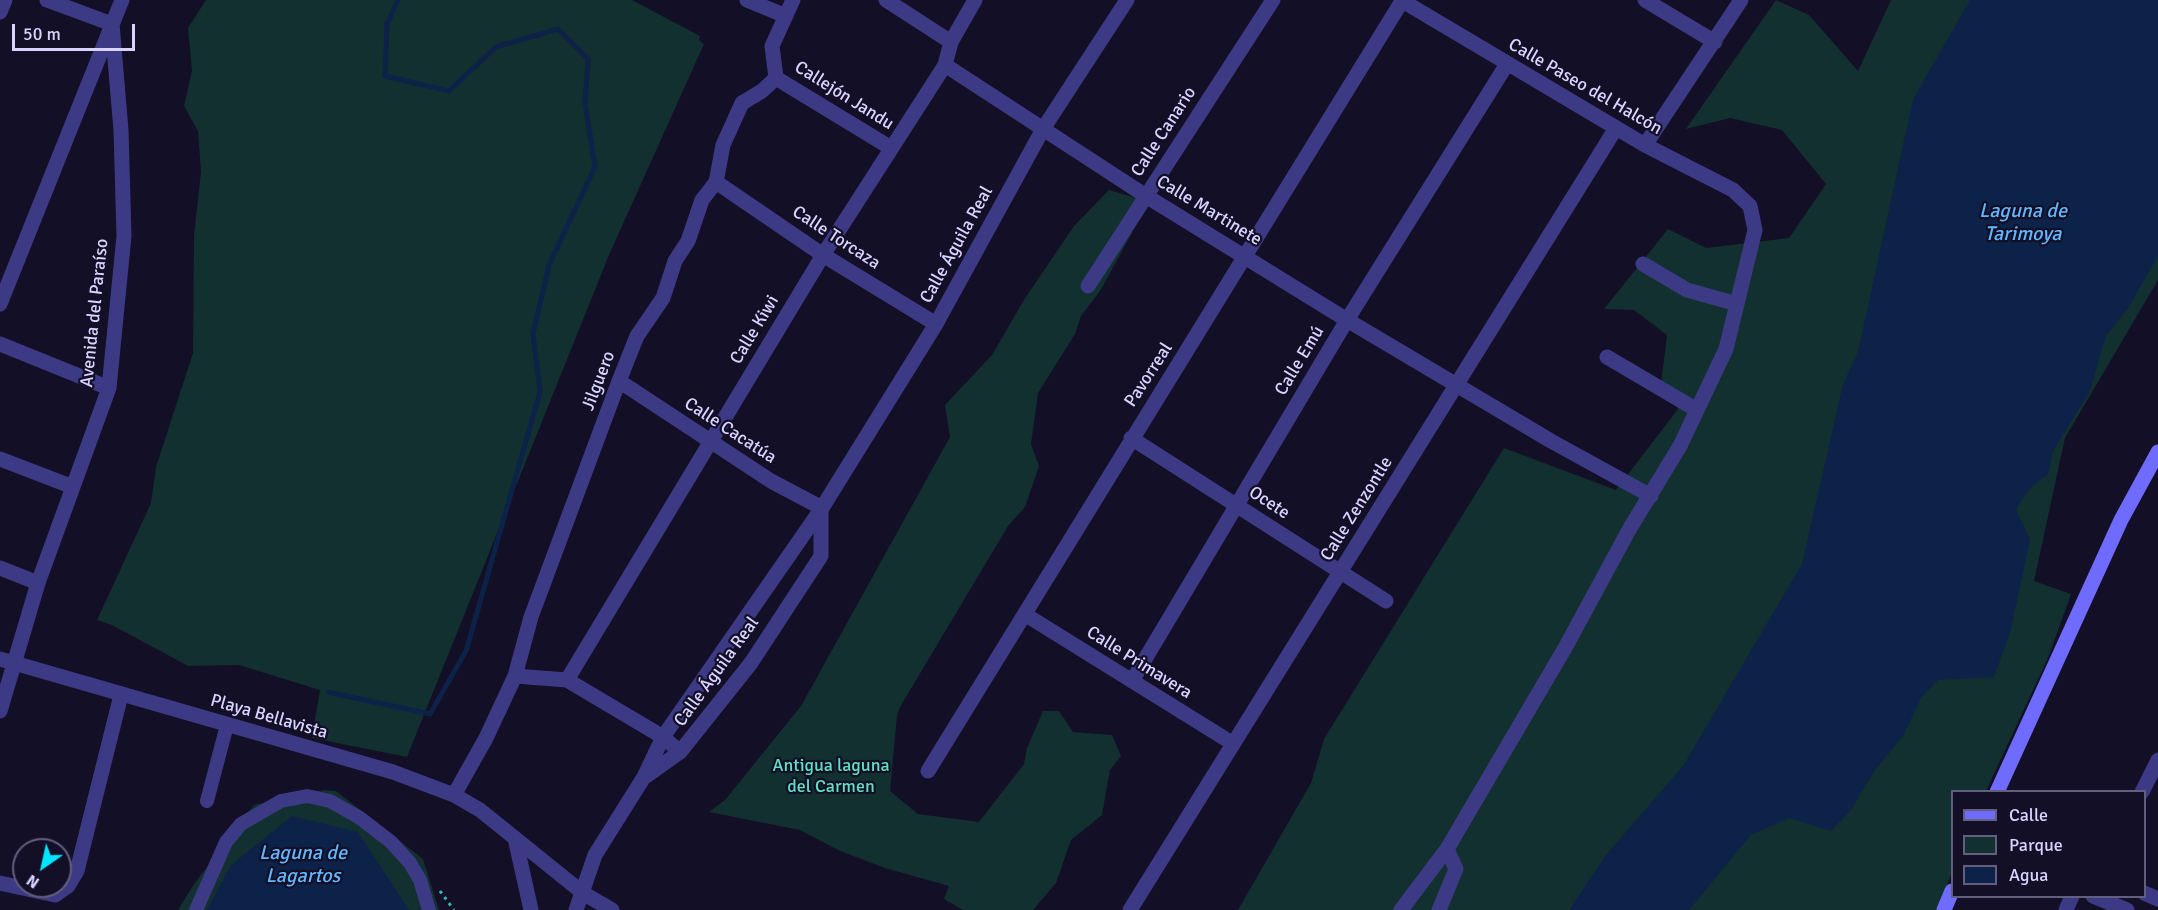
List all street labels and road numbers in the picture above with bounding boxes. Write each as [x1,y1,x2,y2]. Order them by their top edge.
street label: Calle Paseo del Halcón [1504,34,1666,140]
street label: Callejón Jandu [790,57,898,135]
street label: Calle Canario [1127,83,1201,181]
street label: Calle Martinete [1152,171,1266,251]
street label: Calle Águila Real [916,183,998,307]
street label: Calle Torcaza [788,201,884,275]
street label: Avenida del Paraíso [76,238,114,388]
street label: Calle Kiwi [726,292,784,368]
street label: Calle Emú [1271,322,1329,400]
street label: Pavorreal [1120,339,1178,411]
street label: Jilguero [578,348,620,414]
street label: Calle Cacatúa [680,393,780,469]
street label: Calle Zenzontle [1316,453,1398,565]
street label: Ocete [1245,482,1293,524]
street label: Calle Águila Real [670,613,764,731]
street label: Calle Primavera [1082,622,1196,704]
street label: Playa Bellavista [208,690,330,744]

